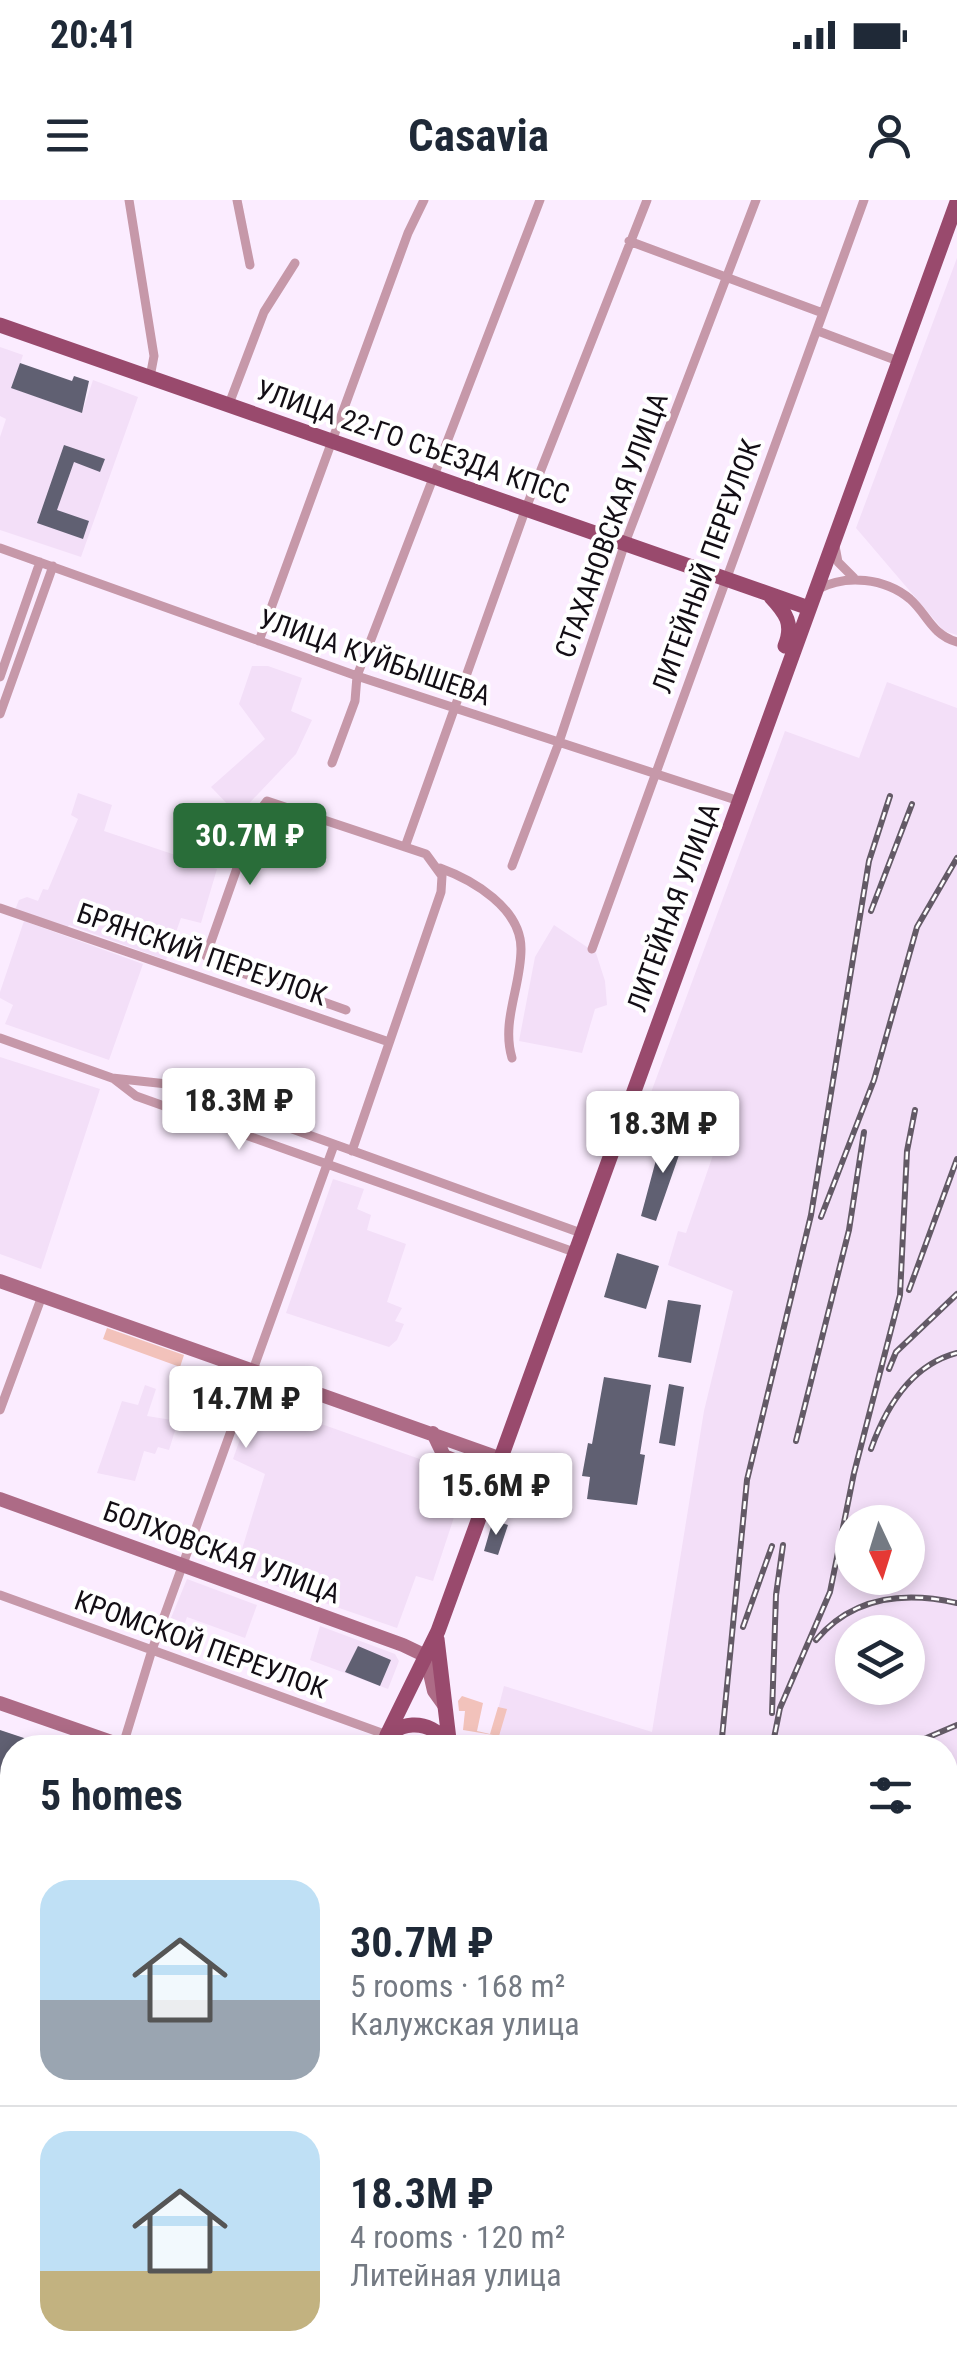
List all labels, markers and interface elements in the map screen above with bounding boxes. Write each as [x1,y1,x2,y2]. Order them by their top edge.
text: 20:41 [50,13,137,57]
icon: menu [40,108,95,163]
icon: person [862,108,917,163]
text: Casavia [408,109,549,162]
street label: УЛИЦА 22-ГО СЪЕЗДА КПСС [252,373,574,512]
street label: СТАХАНОВСКАЯ УЛИЦА [548,388,675,662]
street label: ЛИТЕЙНЫЙ ПЕРЕУЛОК [645,435,768,697]
street label: УЛИЦА КУЙБЫШЕВА [255,602,495,713]
street label: ЛИТЕЙНАЯ УЛИЦА [620,798,727,1016]
pin: 30.7M ₽ [158,803,342,888]
text: 30.7M ₽ [195,816,305,854]
street label: БРЯНСКИЙ ПЕРЕУЛОК [73,896,331,1013]
pin: 18.3M ₽ [147,1068,331,1153]
text: 18.3M ₽ [184,1081,294,1119]
pin: 18.3M ₽ [571,1091,755,1176]
text: 18.3M ₽ [608,1104,718,1142]
pin: 14.7M ₽ [154,1366,338,1451]
text: 14.7M ₽ [191,1379,301,1417]
pin: 15.6M ₽ [404,1453,588,1538]
text: 15.6M ₽ [441,1466,551,1504]
street label: БОЛХОВСКАЯ УЛИЦА [99,1494,345,1611]
north arrow [835,1505,925,1595]
map controls [835,1505,925,1705]
street label: КРОМСКОЙ ПЕРЕУЛОК [70,1583,332,1706]
button: layers [835,1615,925,1705]
icon: filters [863,1768,918,1823]
text: 5 homes [40,1771,183,1820]
text: 30.7M ₽ [350,1918,494,1967]
icon: home [120,1920,240,2040]
text: 5 rooms · 168 m² [350,1967,565,2005]
text: Калужская улица [350,2005,580,2043]
text: 18.3M ₽ [350,2169,494,2218]
icon: home [120,2171,240,2291]
text: 4 rooms · 120 m² [350,2218,565,2256]
text: Литейная улица [350,2256,561,2294]

